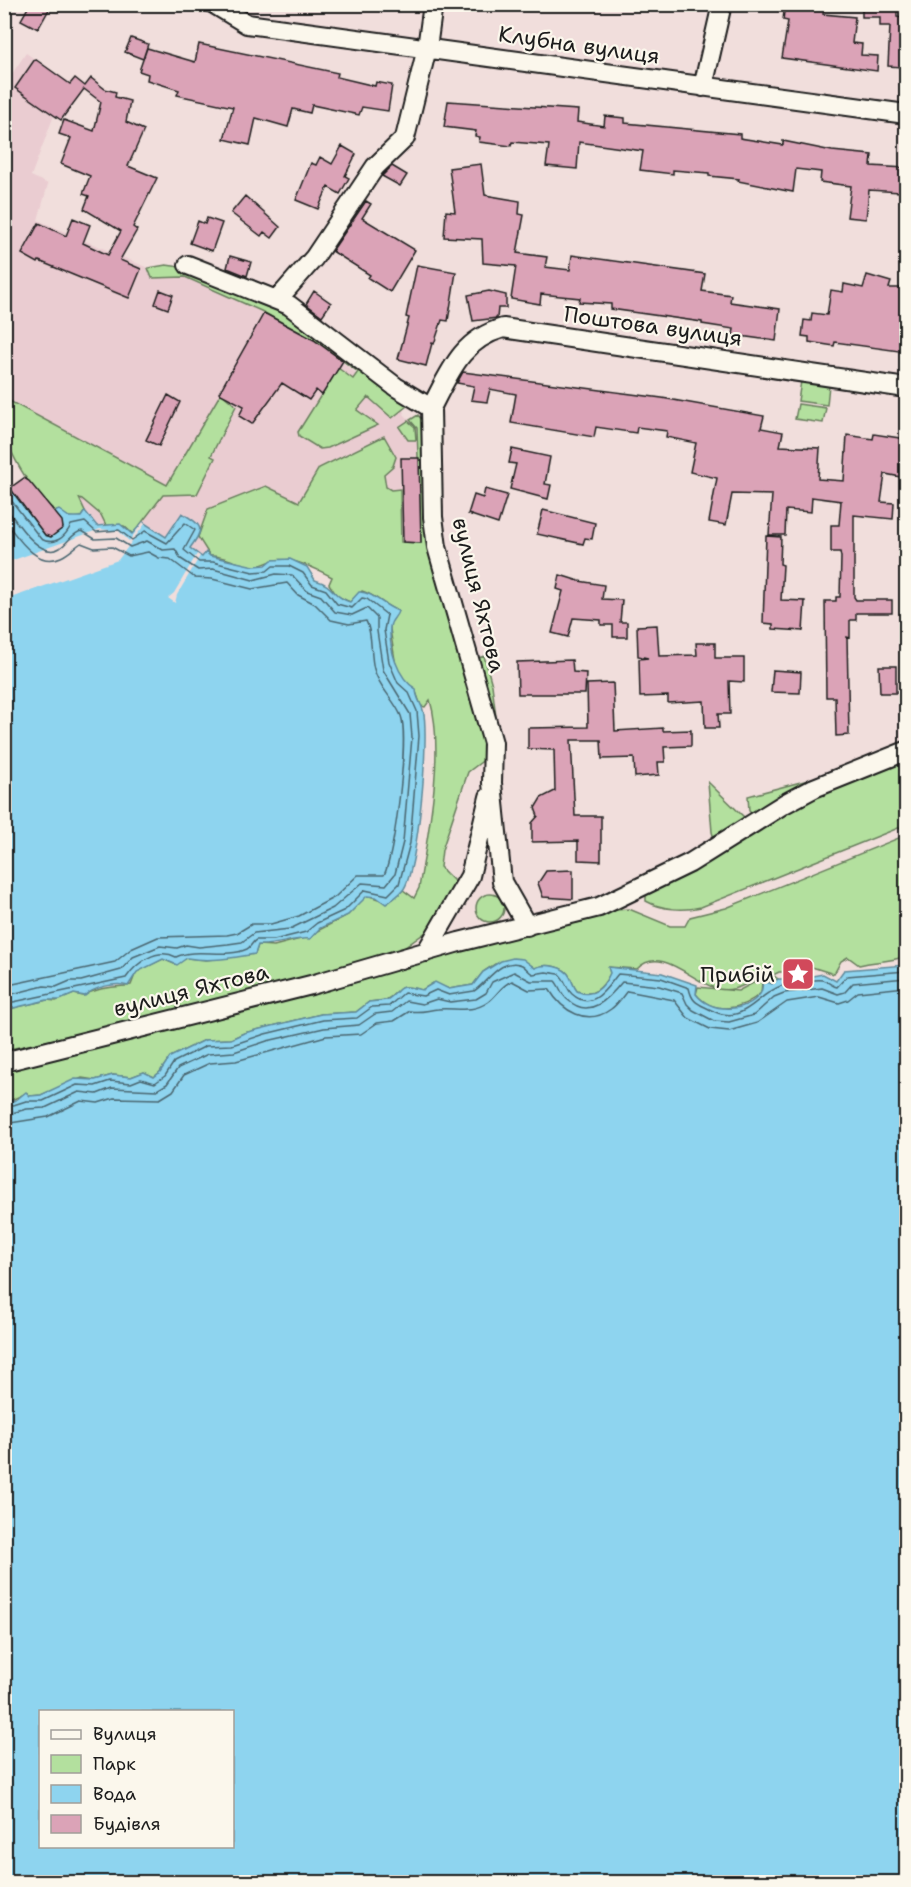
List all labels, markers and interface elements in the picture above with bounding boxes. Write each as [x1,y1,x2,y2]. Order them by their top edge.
street label: Клубна вулиця [497,19,661,71]
street label: Поштова вулиця [562,299,744,353]
street label: вулиця Яхтова [446,515,512,676]
place icon: Прибій [780,956,816,992]
street label: вулиця Яхтова [111,957,272,1023]
place label: Прибій [700,960,775,989]
legend [39,1710,234,1848]
text: Вулиця [93,1722,157,1746]
text: Парк [93,1752,136,1776]
text: Вода [93,1782,136,1806]
text: Будівля [93,1812,161,1836]

